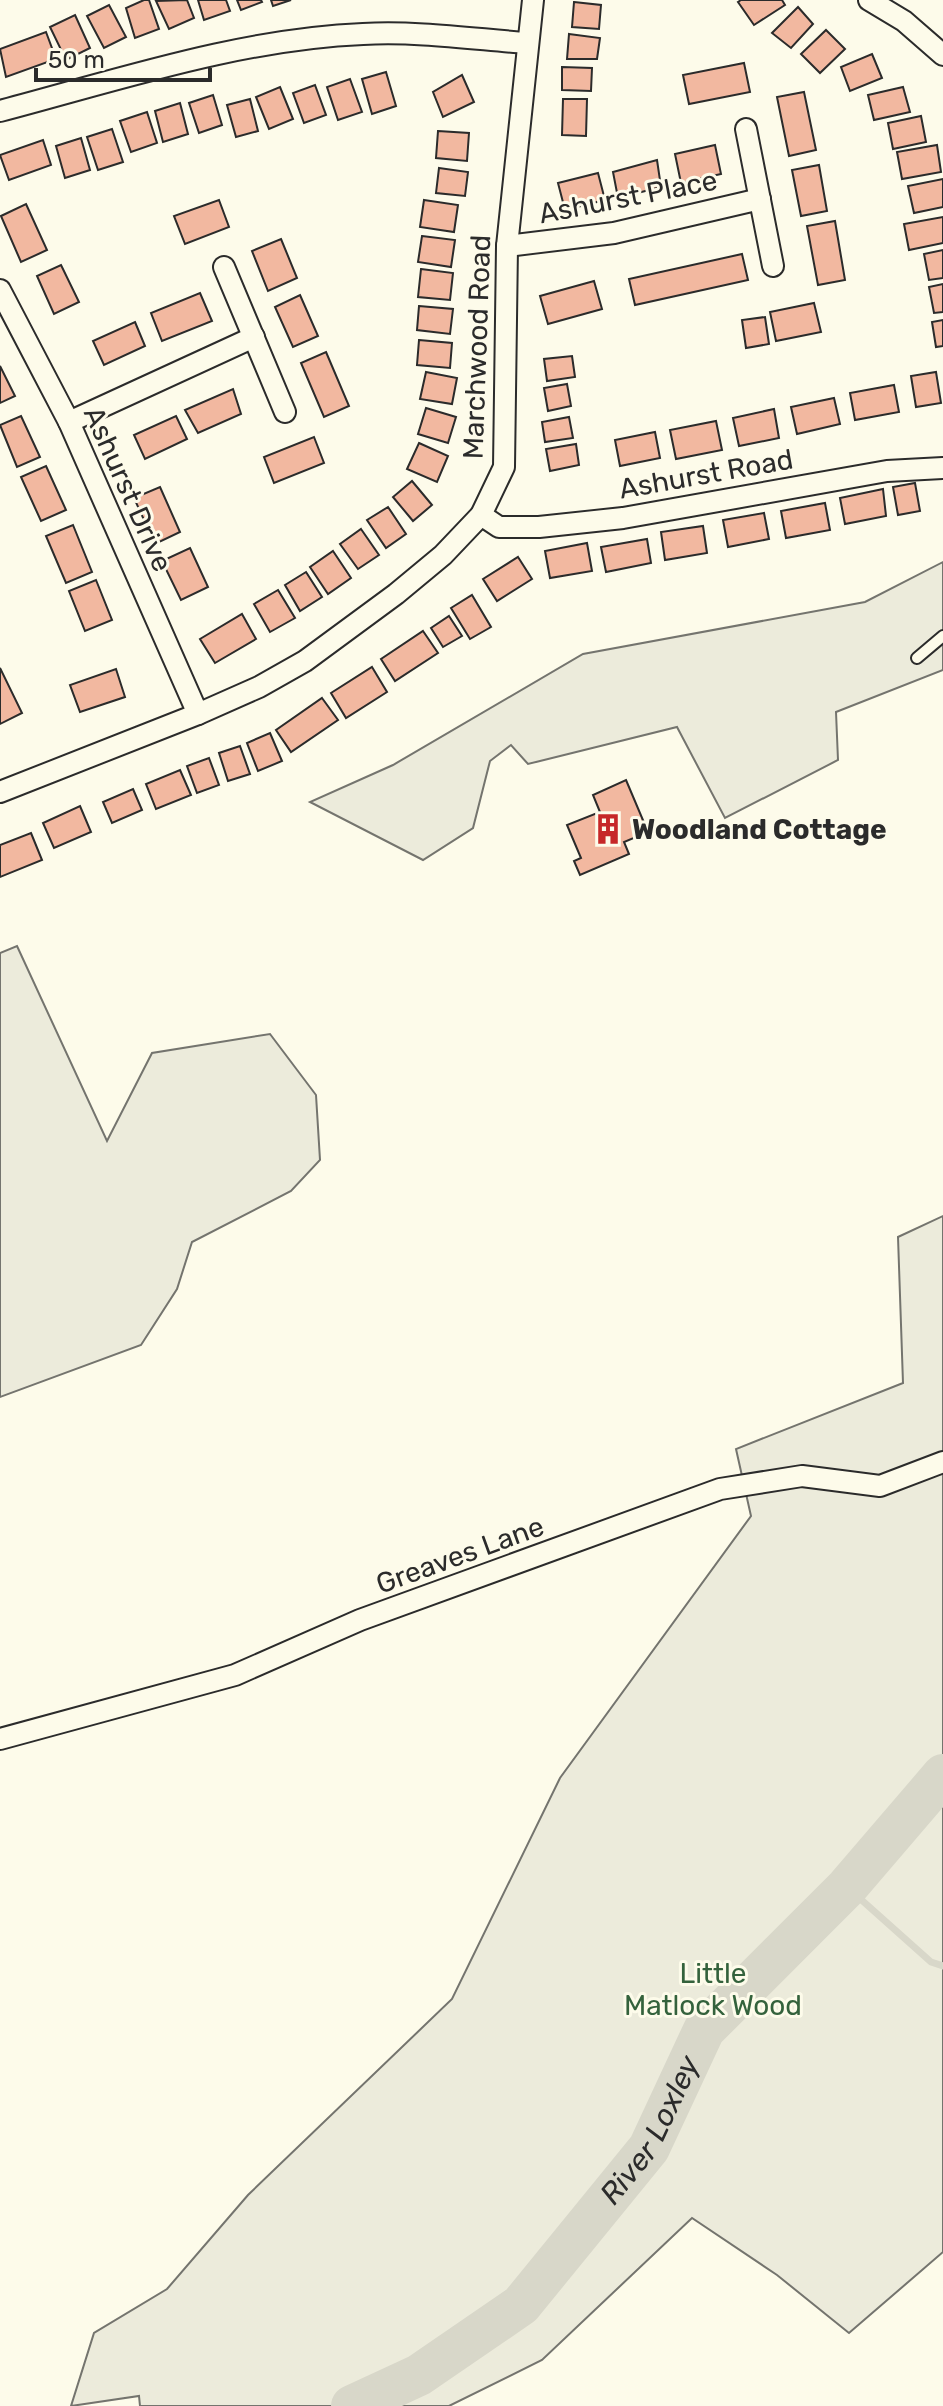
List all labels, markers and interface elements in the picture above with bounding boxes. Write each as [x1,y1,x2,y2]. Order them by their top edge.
scale bar [36,32,210,82]
text: 50 m [48,46,105,74]
street label: Ashurst Place [536,164,720,230]
street label: Marchwood Road [457,234,497,460]
street label: Ashurst Drive [77,401,179,577]
street label: Ashurst Road [616,442,796,506]
building icon: Woodland Cottage [591,812,625,846]
place label: Woodland Cottage [632,813,887,846]
street label: Greaves Lane [372,1509,548,1601]
park label: Little Matlock Wood [624,1957,802,2022]
water label: River Loxley [592,2049,708,2212]

